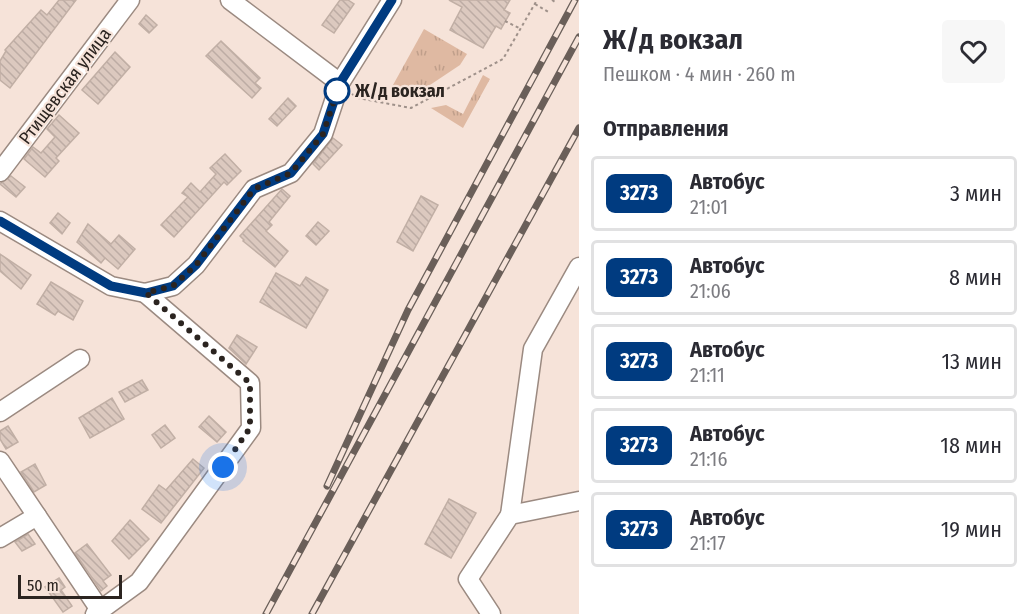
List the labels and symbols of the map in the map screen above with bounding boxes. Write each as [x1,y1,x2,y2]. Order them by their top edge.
street label: Ртищевская улица [14,23,116,148]
marker: Ж/д вокзал [324,78,350,104]
place label: Ж/д вокзал [354,80,445,102]
your location [208,452,238,482]
scale bar [18,572,122,600]

